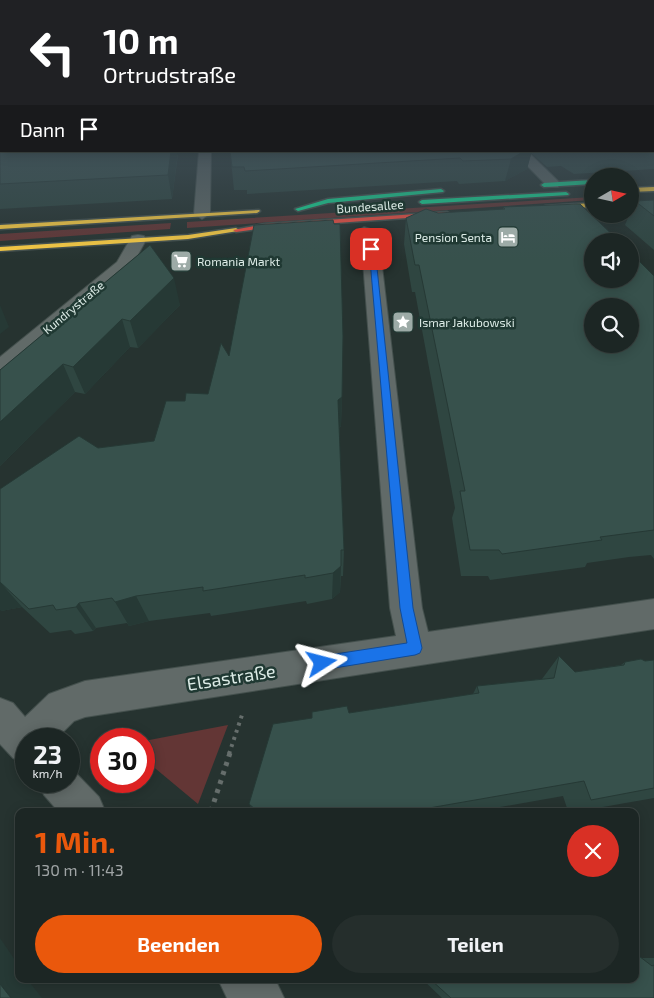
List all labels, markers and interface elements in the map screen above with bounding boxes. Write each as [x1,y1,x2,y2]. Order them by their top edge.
text: 10 m [103,19,179,61]
icon: left [20,20,85,85]
text: Ortrudstraße [103,61,236,87]
icon: arrive [75,115,103,143]
text: Dann [20,118,65,141]
north arrow [584,168,639,222]
map controls [584,168,639,353]
street label: Bundesallee [336,197,404,215]
hotel icon: Pension Senta [496,225,520,249]
pin [350,228,392,270]
place label: Pension Senta [415,230,492,244]
button: sound [584,233,639,288]
icon: arrive [357,235,385,263]
supermarket icon: Romania Markt [169,249,193,273]
place label: Romania Markt [197,254,281,268]
street label: Kundrystraße [40,277,106,337]
button: search [584,298,639,353]
place icon: Ismar Jakubowski [391,310,415,334]
place label: Ismar Jakubowski [419,315,515,329]
position arrow [295,636,347,688]
street label: Elsastraße [185,659,277,695]
speed limit sign: 30 [90,728,155,793]
text: 23 [33,739,62,769]
text: km/h [33,766,62,780]
text: 1 Min. [35,823,116,859]
button: close [567,825,619,877]
text: 130 m · 11:43 [35,860,124,879]
button: Beenden [35,915,322,973]
button: Teilen [332,915,619,973]

